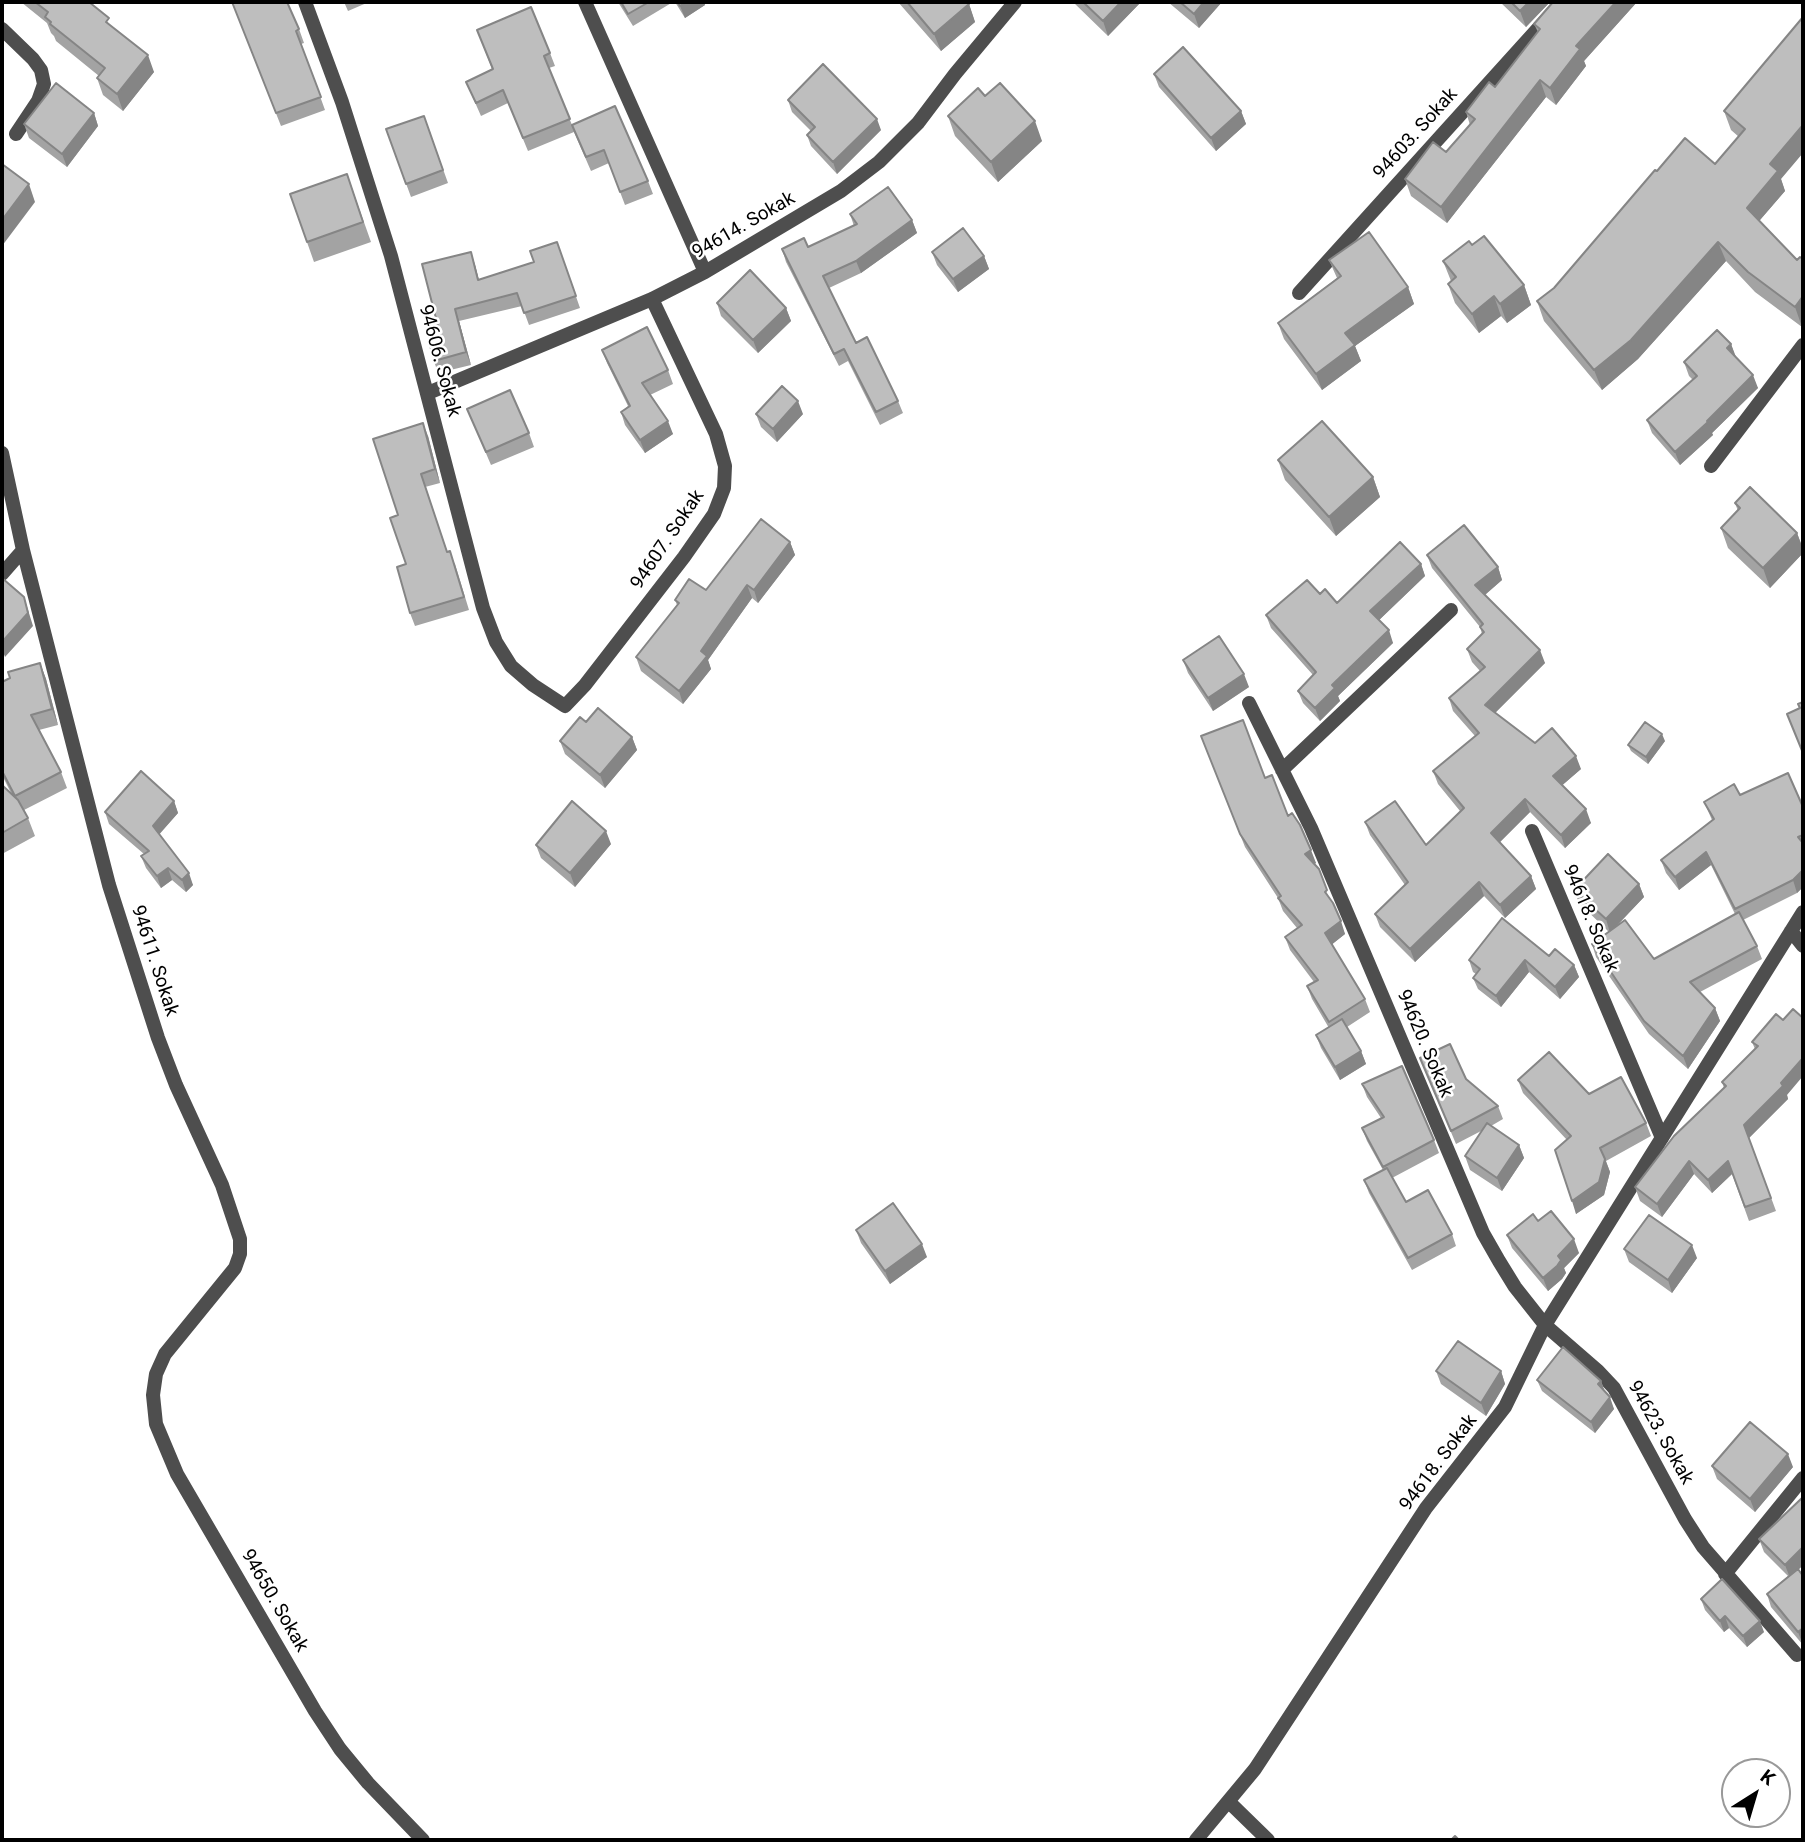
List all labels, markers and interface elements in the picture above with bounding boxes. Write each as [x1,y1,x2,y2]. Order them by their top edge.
street label: 94603. Sokak [1369,84,1463,184]
street label: 94614. Sokak [689,187,799,265]
street label: 94606. Sokak [413,303,465,419]
street label: 94607. Sokak [626,486,710,594]
street label: 94618. Sokak [1557,862,1623,976]
street label: 94611. Sokak [125,903,183,1019]
street label: 94620. Sokak [1391,987,1457,1101]
street label: 94623. Sokak [1622,1377,1698,1489]
street label: 94618. Sokak [1395,1410,1483,1516]
street label: 94650. Sokak [235,1546,313,1656]
north arrow [1721,1758,1791,1828]
text: K [1756,1765,1779,1790]

